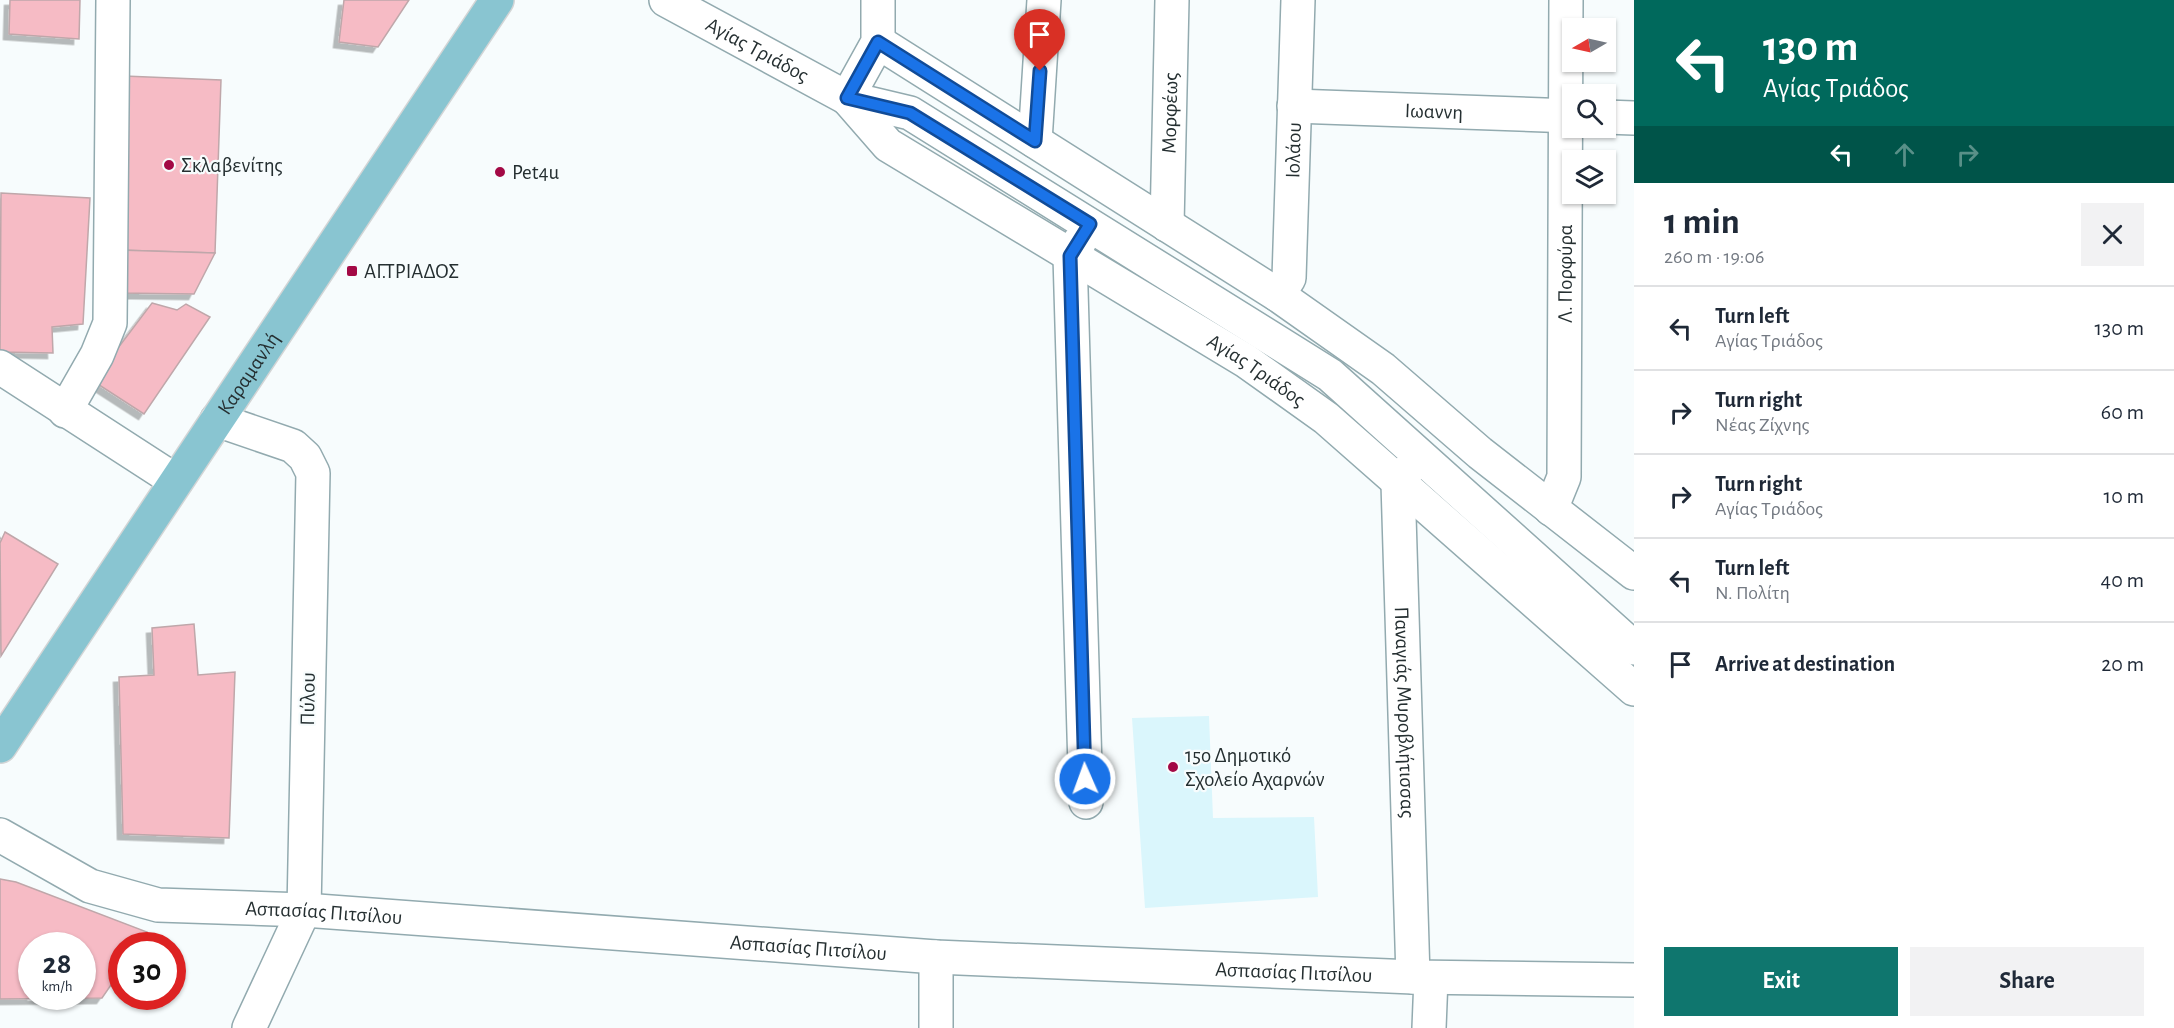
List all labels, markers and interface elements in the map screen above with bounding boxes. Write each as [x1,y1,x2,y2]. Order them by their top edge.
pin [1014,9,1065,71]
street label: Αγίας Τριάδος [703,13,812,86]
icon: arrive [1023,18,1056,51]
north arrow [1562,18,1616,72]
map controls [1562,18,1616,204]
icon: left [1664,24,1742,102]
text: 130 m [1763,26,1858,68]
street label: Μορφέως [1158,72,1181,154]
text: Αγίας Τριάδος [1763,75,1909,102]
button: search [1562,84,1616,138]
street label: Ιωαννη [1404,99,1464,123]
street label: Ιολάου [1282,122,1305,179]
icon: left [1825,138,1858,171]
icon: ahead [1888,138,1921,171]
icon: right [1951,138,1984,171]
button: layers [1562,150,1616,204]
place label: Σκλαβενίτης [181,155,283,176]
marker: Σκλαβενίτης [162,158,176,172]
place label: Pet4u [512,162,560,183]
marker: Pet4u [493,165,507,179]
button: close [2081,203,2144,266]
text: 1 min [1664,204,1740,240]
street label: Λ. Πορφύρα [1554,224,1576,323]
text: 260 m · 19:06 [1664,247,1764,267]
place label: ΑΓ.ΤΡΙΑΔΟΣ [364,261,459,282]
marker: ΑΓ.ΤΡΙΑΔΟΣ [345,264,359,278]
text: Turn left [1715,305,1789,327]
icon: left [1664,312,1697,345]
text: 130 m [2095,317,2144,339]
street label: Καραμανλή [214,328,283,418]
street label: Αγίας Τριάδος [1204,330,1309,410]
text: Αγίας Τριάδος [1715,331,1823,351]
text: Turn right [1715,389,1802,411]
icon: right [1664,396,1697,429]
text: 60 m [2101,401,2144,423]
text: Νέας Ζίχνης [1715,415,1810,435]
text: Turn right [1715,473,1802,495]
icon: right [1664,480,1697,513]
text: 10 m [2104,485,2144,507]
text: Αγίας Τριάδος [1715,499,1823,519]
text: Turn left [1715,557,1789,579]
icon: left [1664,564,1697,597]
text: 40 m [2101,569,2144,591]
text: Ν. Πολίτη [1715,583,1790,603]
street label: Παναγιάς Μυροβλήτισσας [1391,606,1419,818]
icon: arrive [1664,648,1697,681]
text: Arrive at destination [1715,653,1895,675]
text: 20 m [2101,653,2144,675]
street label: Πύλου [297,672,319,726]
place label: 15ο Δημοτικό Σχολείο Αχαρνών [1185,745,1325,790]
position arrow [1053,747,1117,811]
marker: 15ο Δημοτικό Σχολείο Αχαρνών [1166,760,1180,774]
street label: Ασπασίας Πιτσίλου [245,897,403,928]
street label: Ασπασίας Πιτσίλου [729,931,888,964]
speed limit sign: 30 [108,932,186,1010]
button: Exit [1664,947,1898,1016]
button: Share [1910,947,2144,1016]
text: 28 [43,949,71,979]
street label: Ασπασίας Πιτσίλου [1215,958,1373,986]
text: km/h [42,979,72,994]

